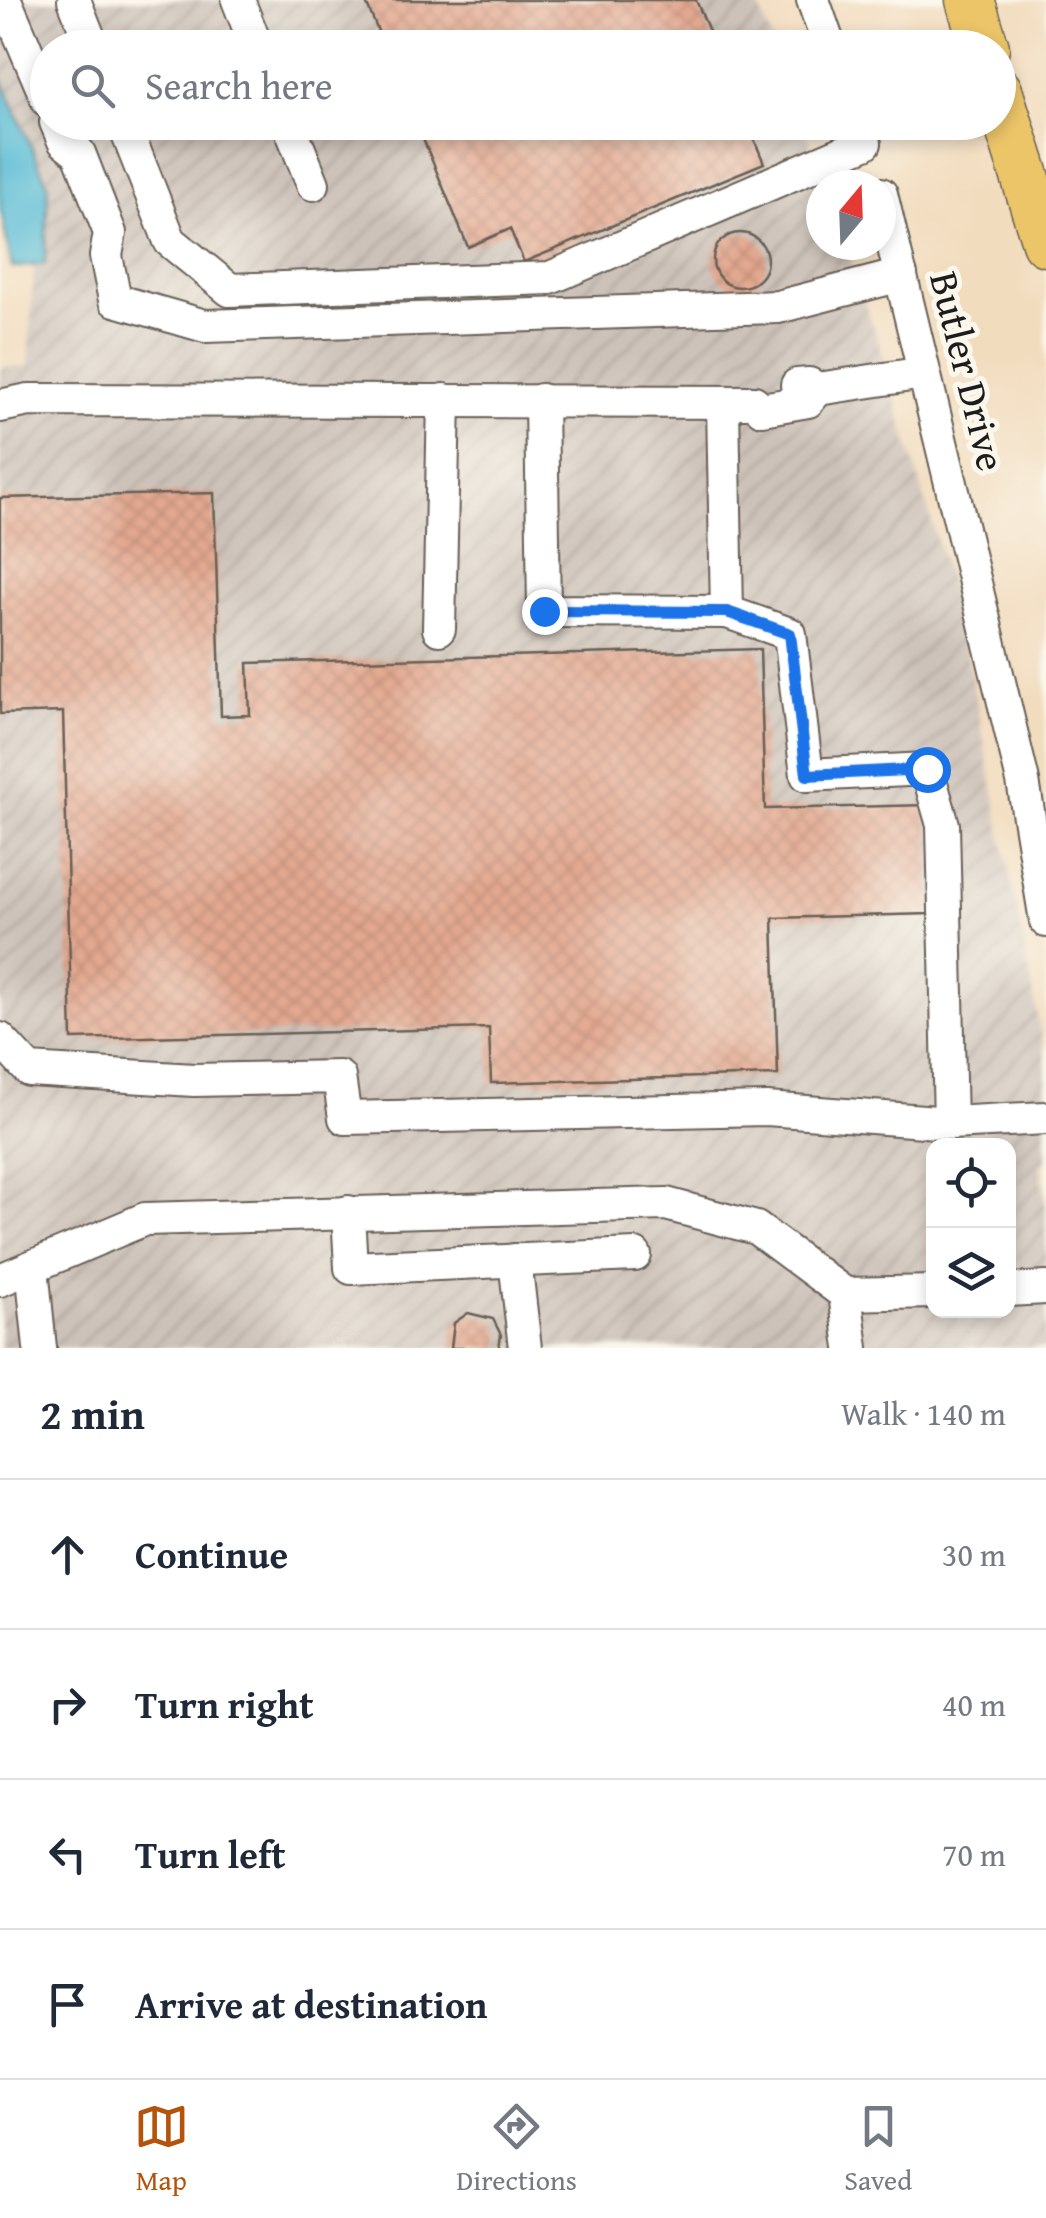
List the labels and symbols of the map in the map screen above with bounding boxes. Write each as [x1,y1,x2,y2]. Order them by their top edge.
north arrow [806,170,896,260]
street label: Butler Drive [915,265,1022,477]
route end [522,589,568,635]
route start [905,747,951,793]

